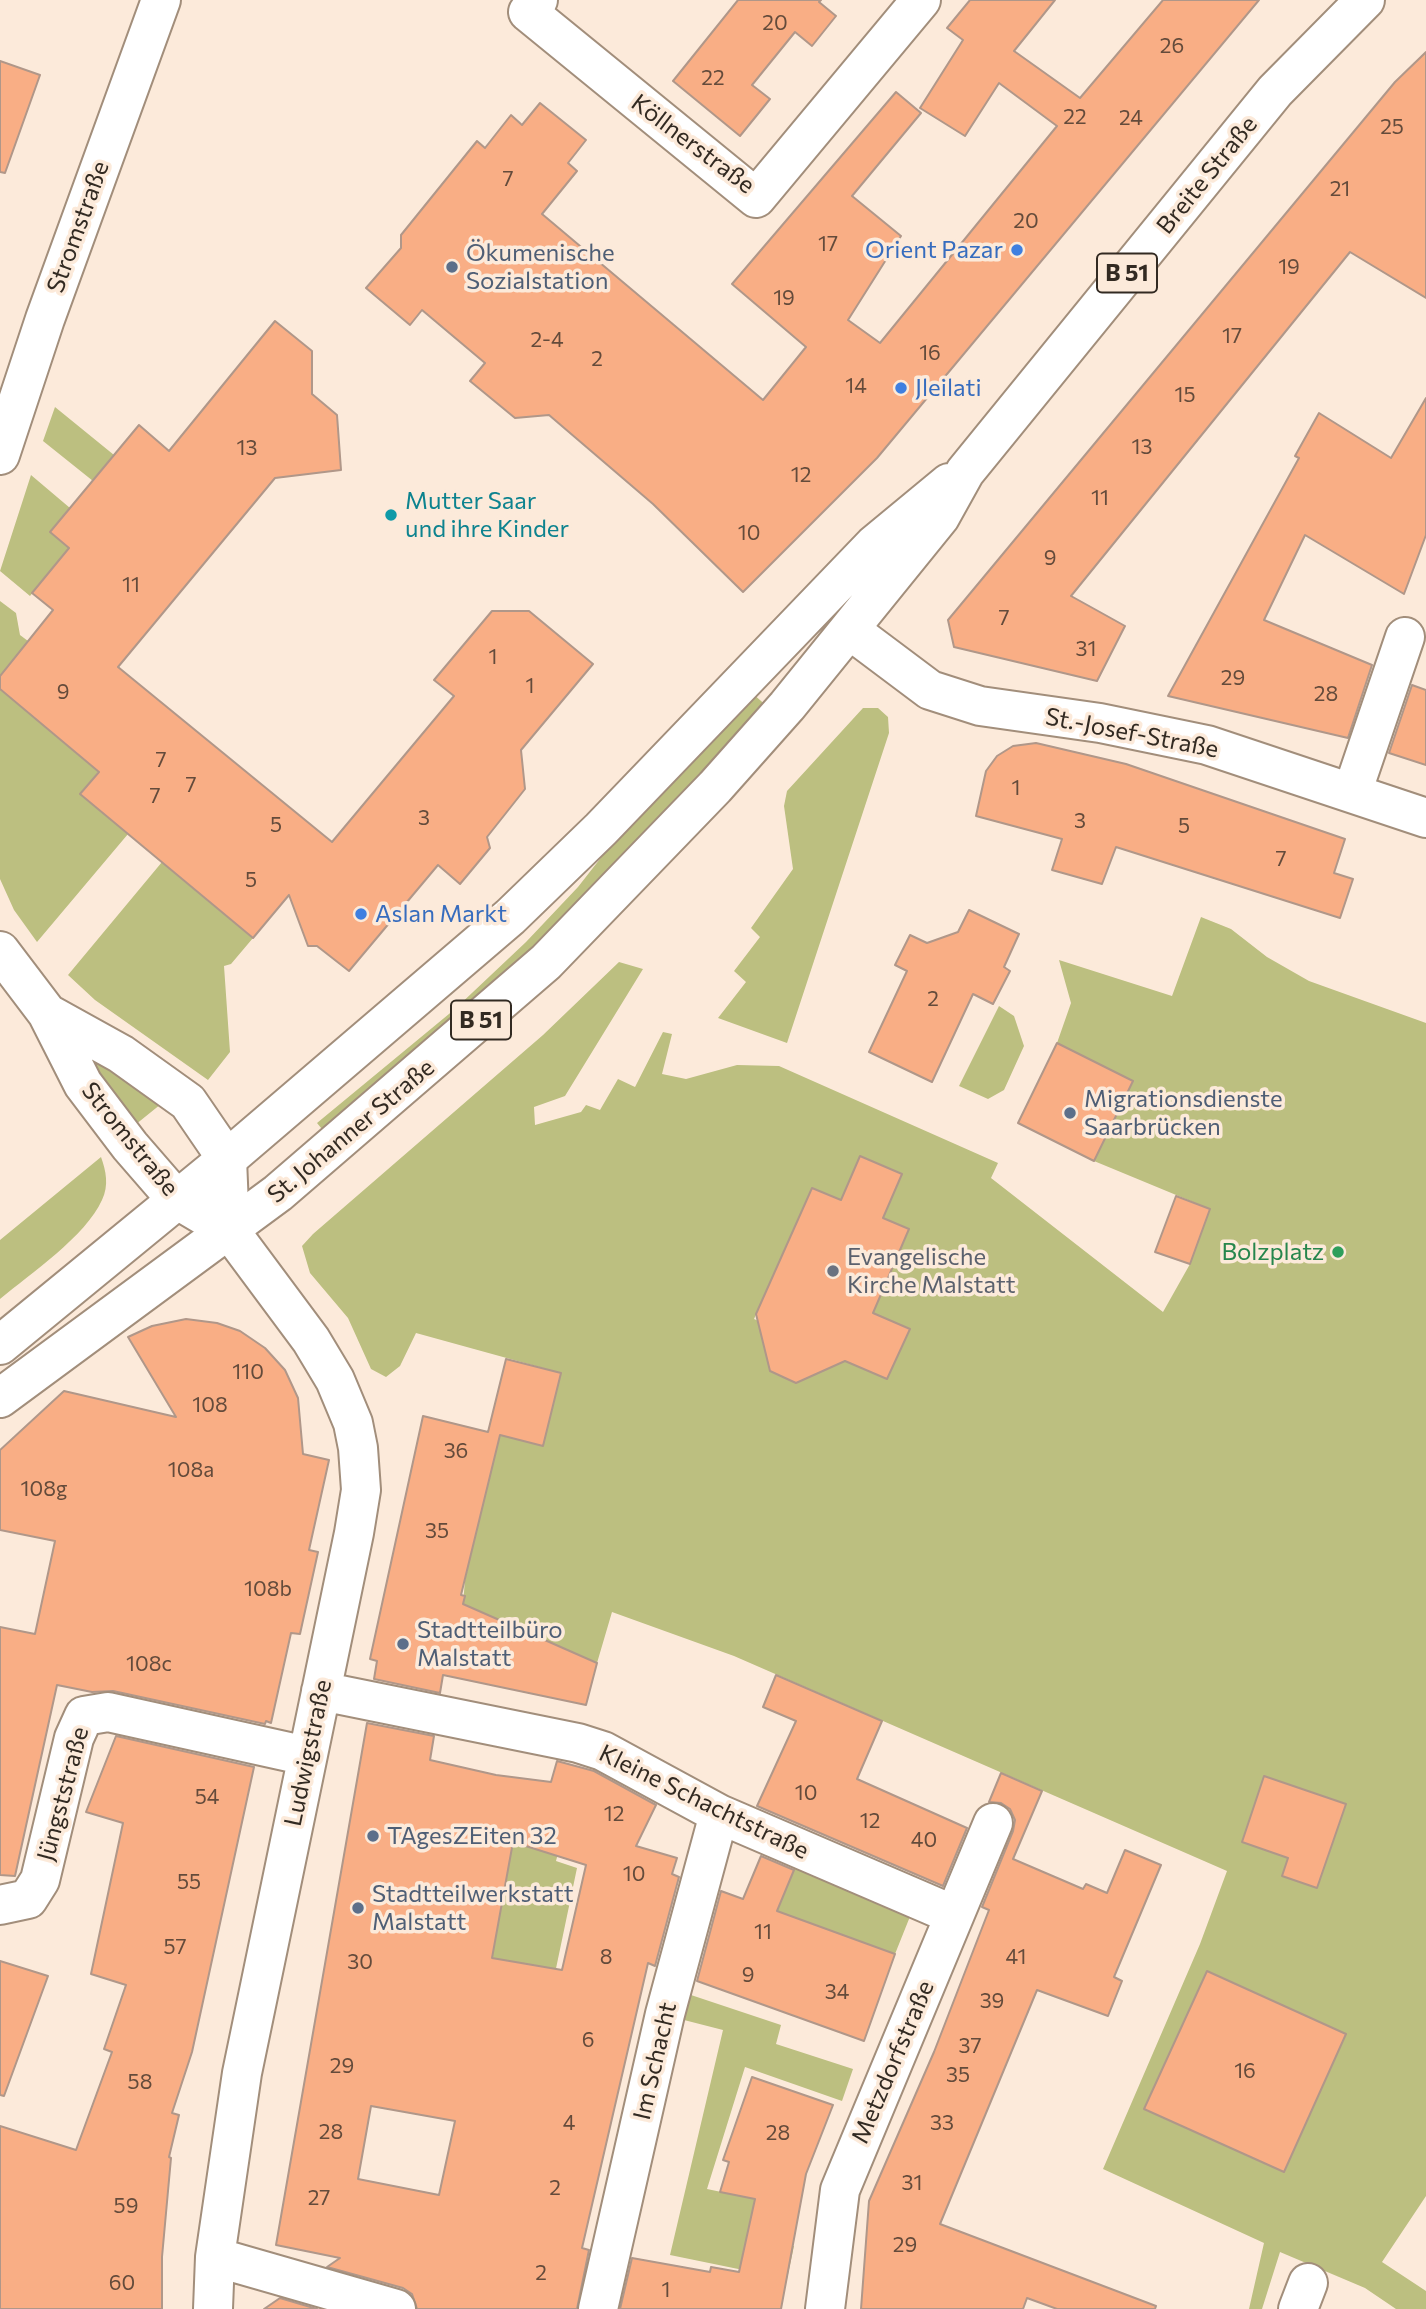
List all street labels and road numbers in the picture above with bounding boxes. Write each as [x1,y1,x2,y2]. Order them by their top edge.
street label: Köllnerstraße [626,88,760,200]
street label: Breite Straße [1151,110,1263,240]
street label: Stromstraße [41,157,115,297]
road number: B 51 [1097,254,1157,292]
street label: St.-Josef-Straße [1043,702,1221,764]
road number: B 51 [451,1001,511,1040]
street label: St. Johanner Straße [262,1053,440,1209]
street label: Stromstraße [75,1076,185,1202]
street label: Ludwigstraße [278,1677,338,1829]
street label: Jüngststraße [31,1724,95,1864]
street label: Kleine Schachtstraße [595,1739,813,1865]
street label: Metzdorfstraße [846,1976,940,2148]
street label: Im Schacht [627,1999,683,2123]

